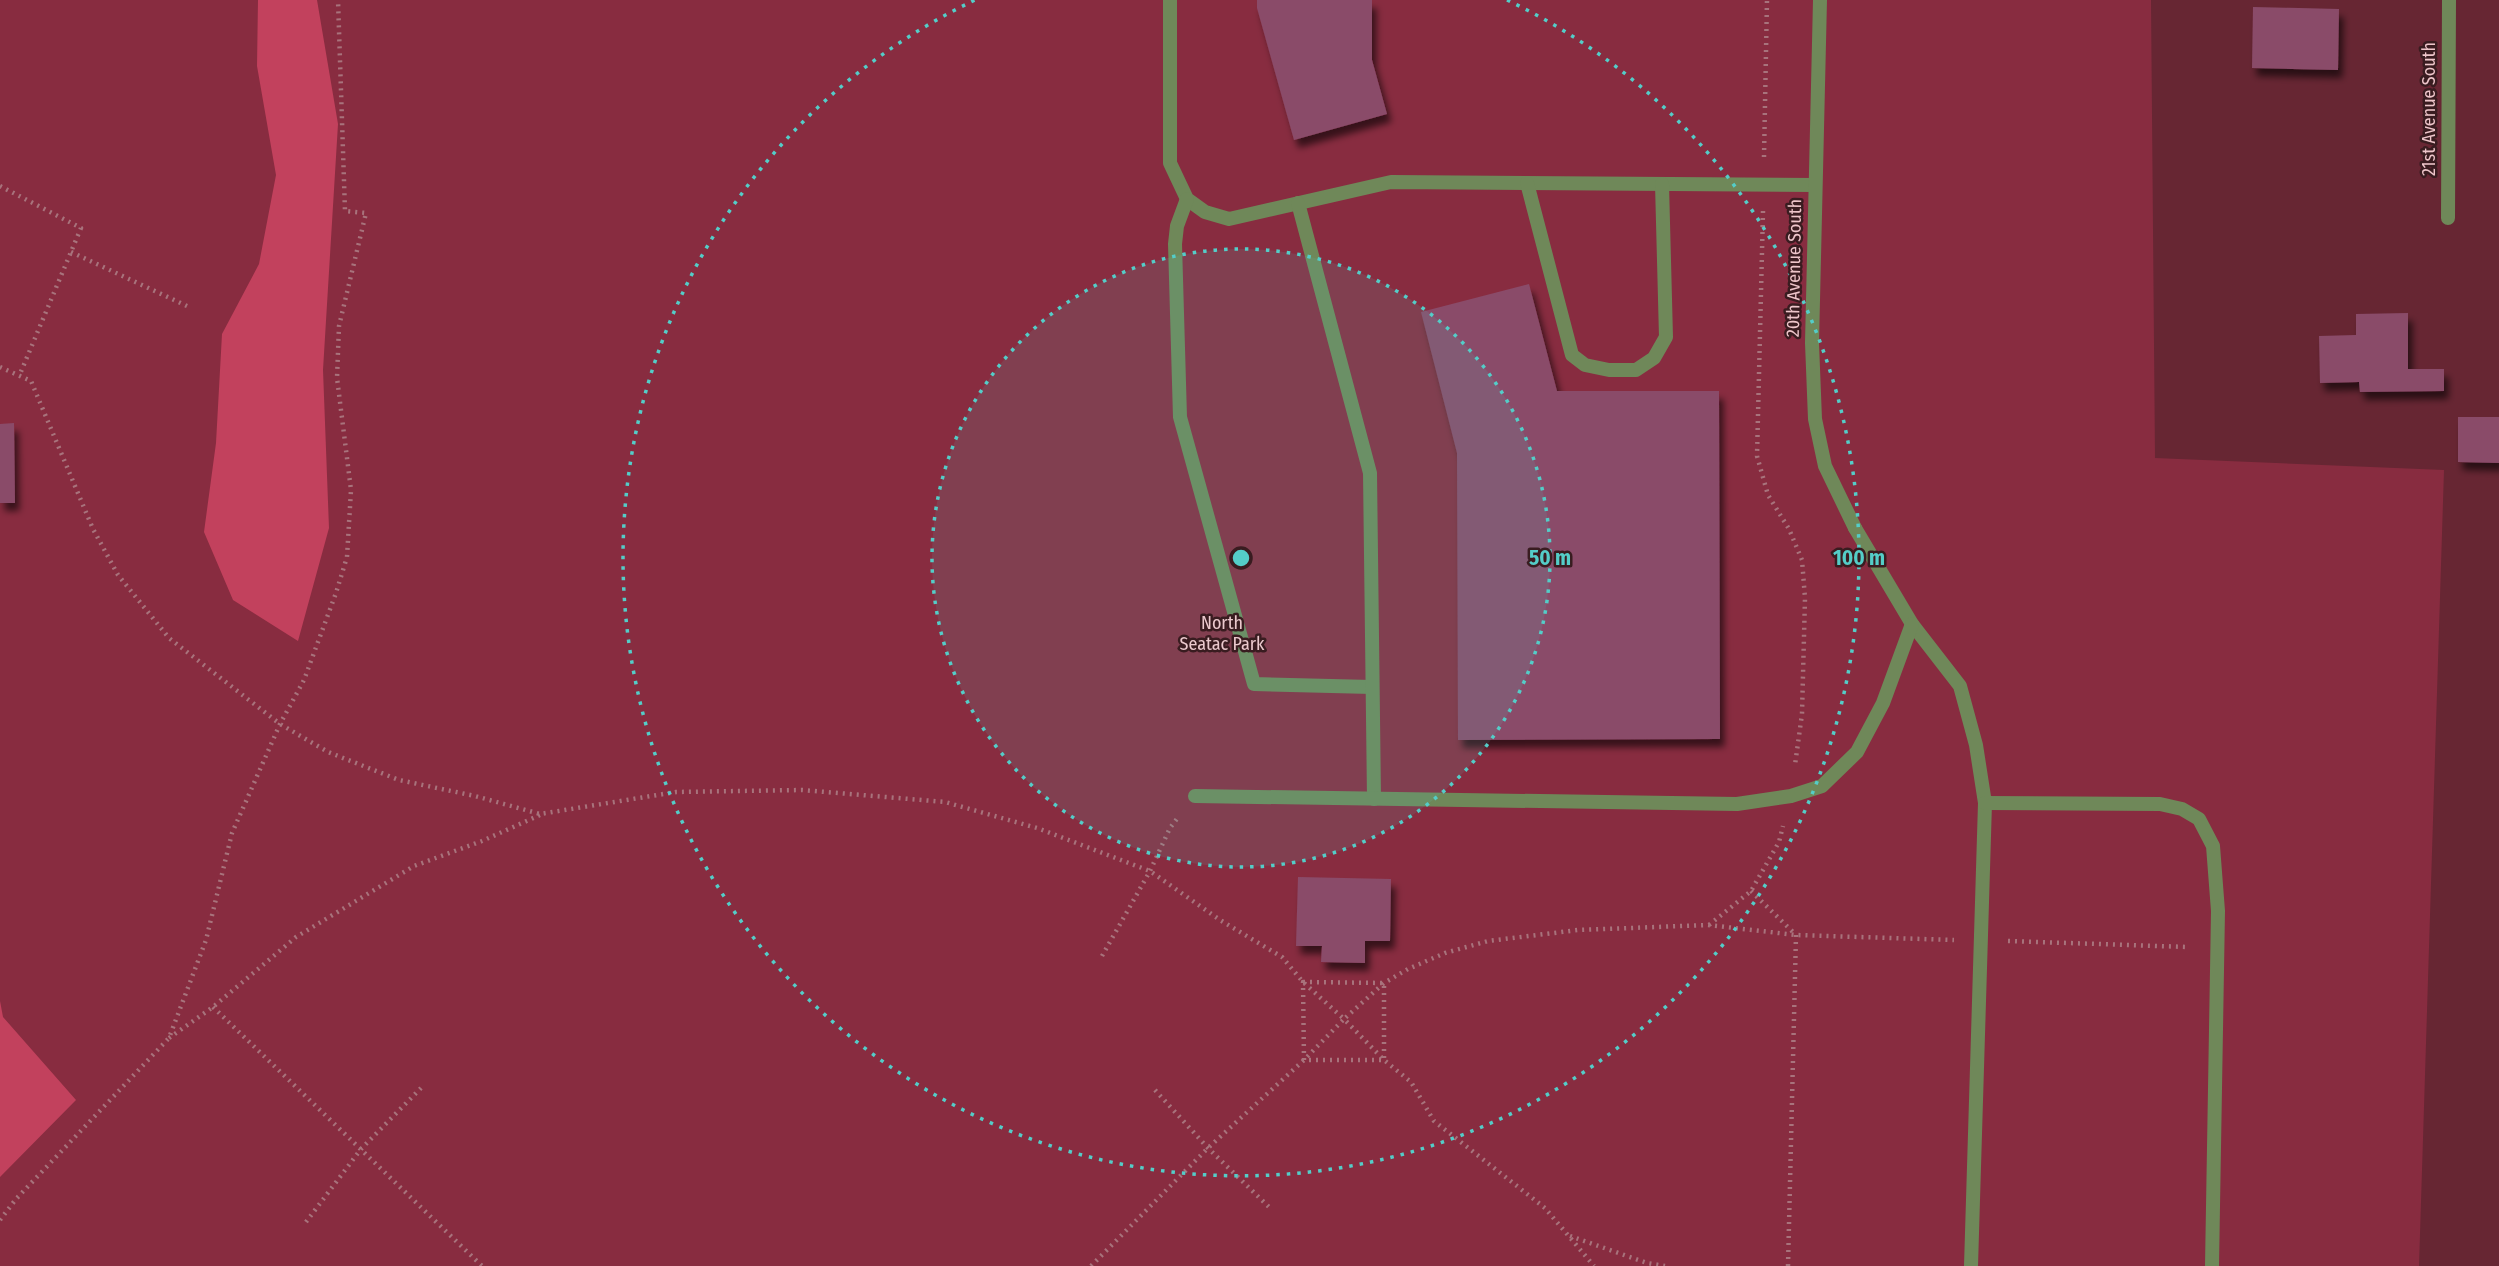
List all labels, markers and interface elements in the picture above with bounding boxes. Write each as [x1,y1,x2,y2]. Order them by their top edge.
street label: 21st Avenue South [2418,42,2440,176]
street label: 20th Avenue South [1782,199,1806,337]
text: 50 m [1529,545,1571,571]
text: 100 m [1833,545,1885,571]
centre of rings [1229,546,1253,570]
park label: North Seatac Park [1180,612,1265,655]

